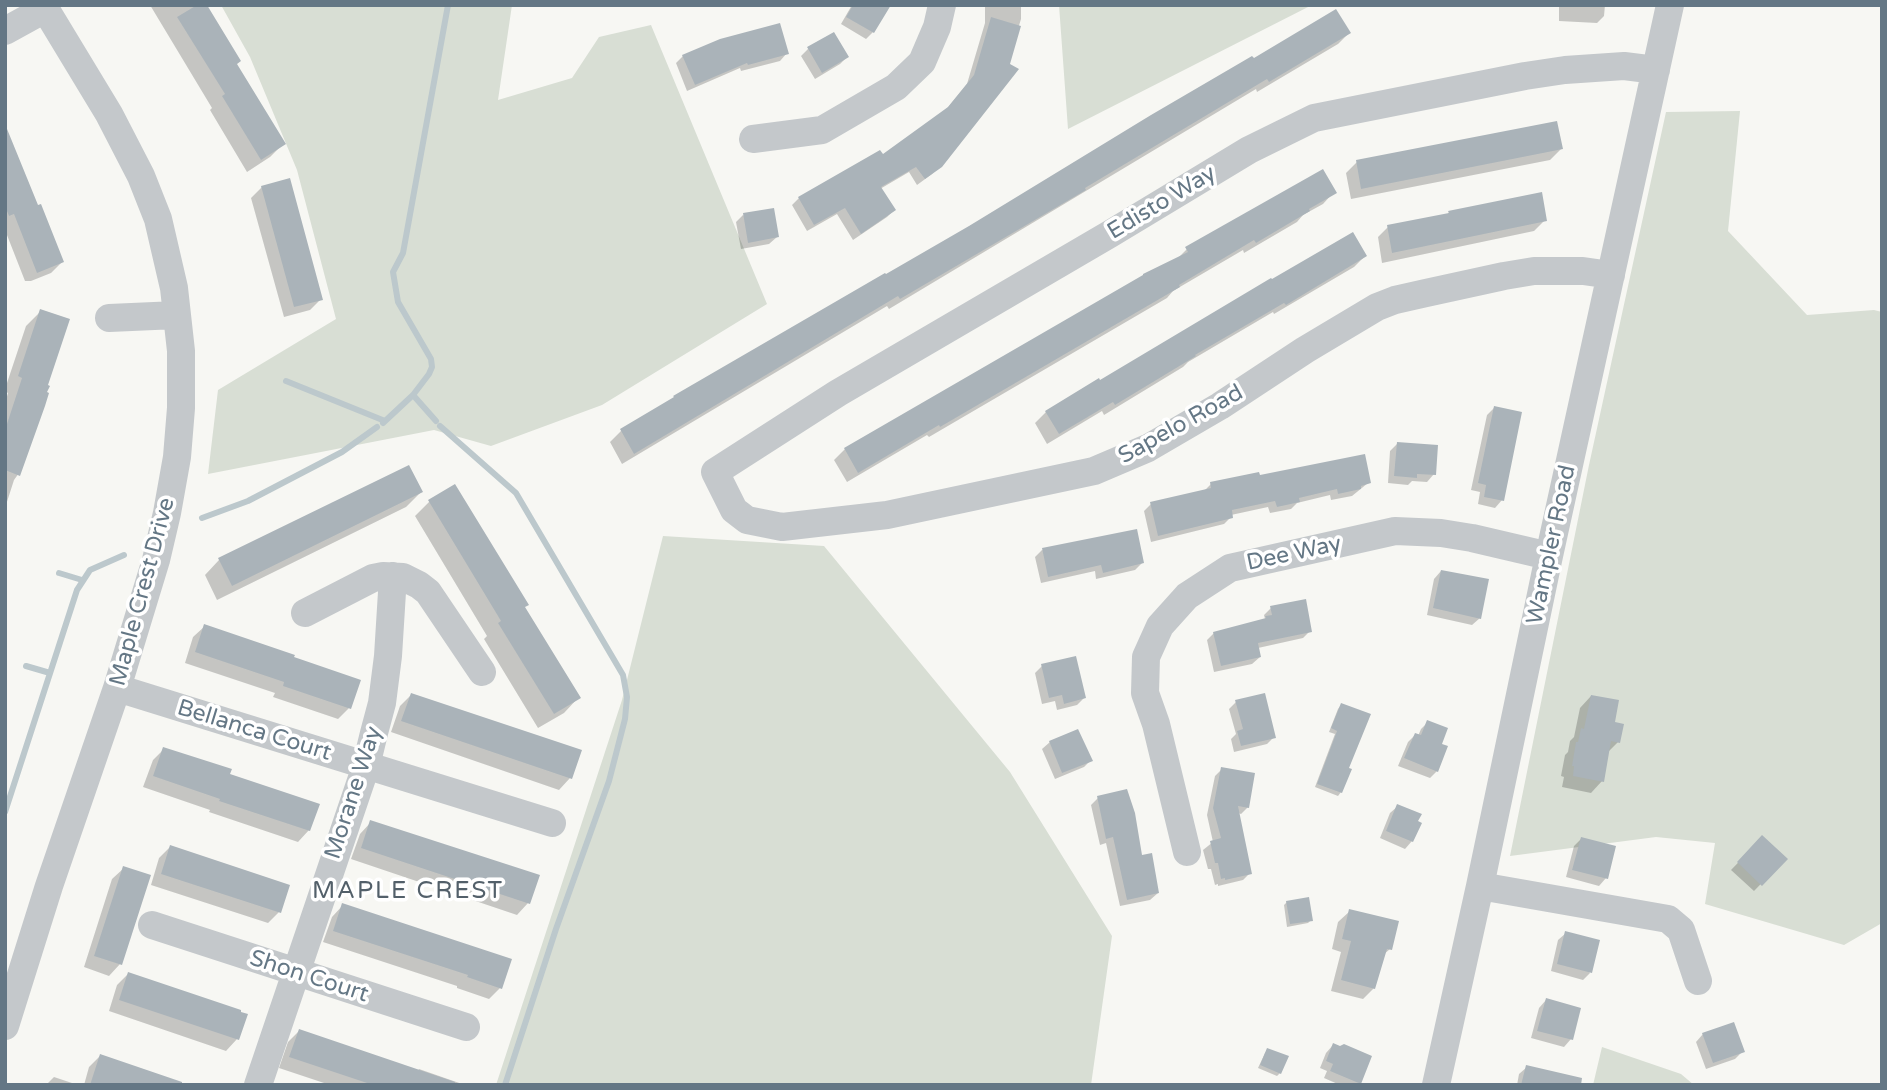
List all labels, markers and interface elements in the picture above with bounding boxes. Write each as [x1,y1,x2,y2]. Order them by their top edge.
street label: Edisto Way [1103,160,1221,246]
street label: Sapelo Road [1114,379,1248,471]
street label: Wampler Road [1522,463,1582,627]
street label: Maple Crest Drive [105,495,181,689]
street label: Dee Way [1244,530,1344,578]
street label: Bellanca Court [174,694,334,768]
street label: Morane Way [320,723,388,863]
district label: MAPLE CREST [313,878,503,906]
street label: Shon Court [246,945,372,1009]

